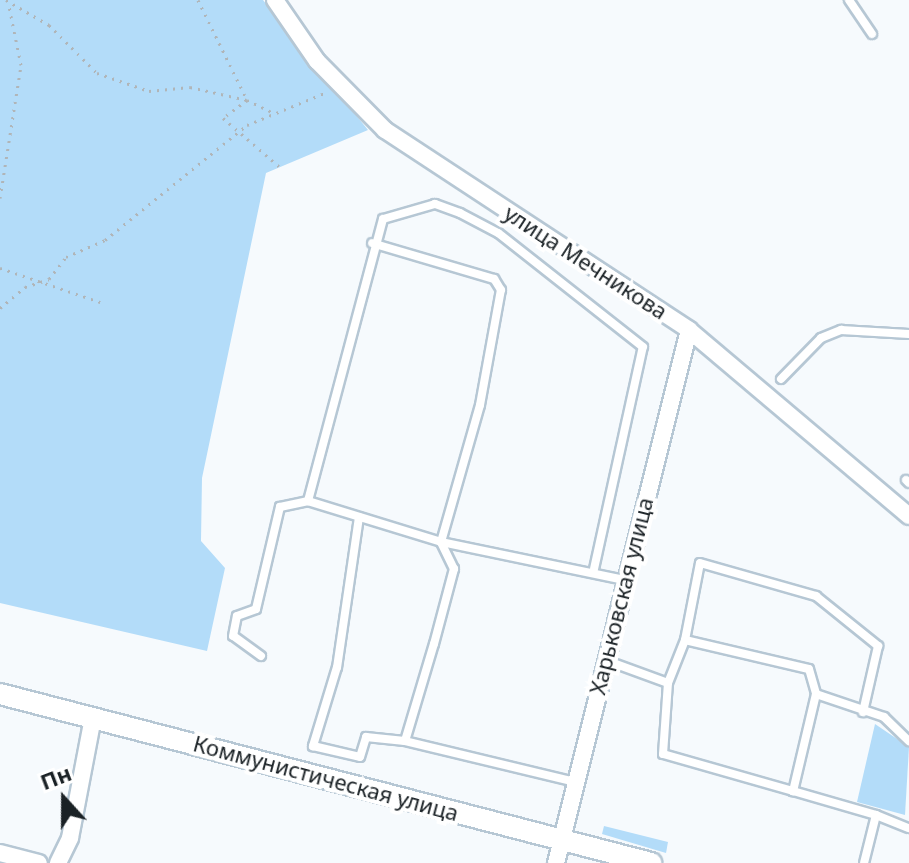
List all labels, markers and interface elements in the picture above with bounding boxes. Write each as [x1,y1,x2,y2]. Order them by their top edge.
street label: улица Мечникова [500,199,672,325]
street label: Харьковская улица [584,495,658,697]
street label: Коммунистическая улица [191,730,461,826]
text: Пн [35,757,75,796]
north arrow [24,759,104,839]

